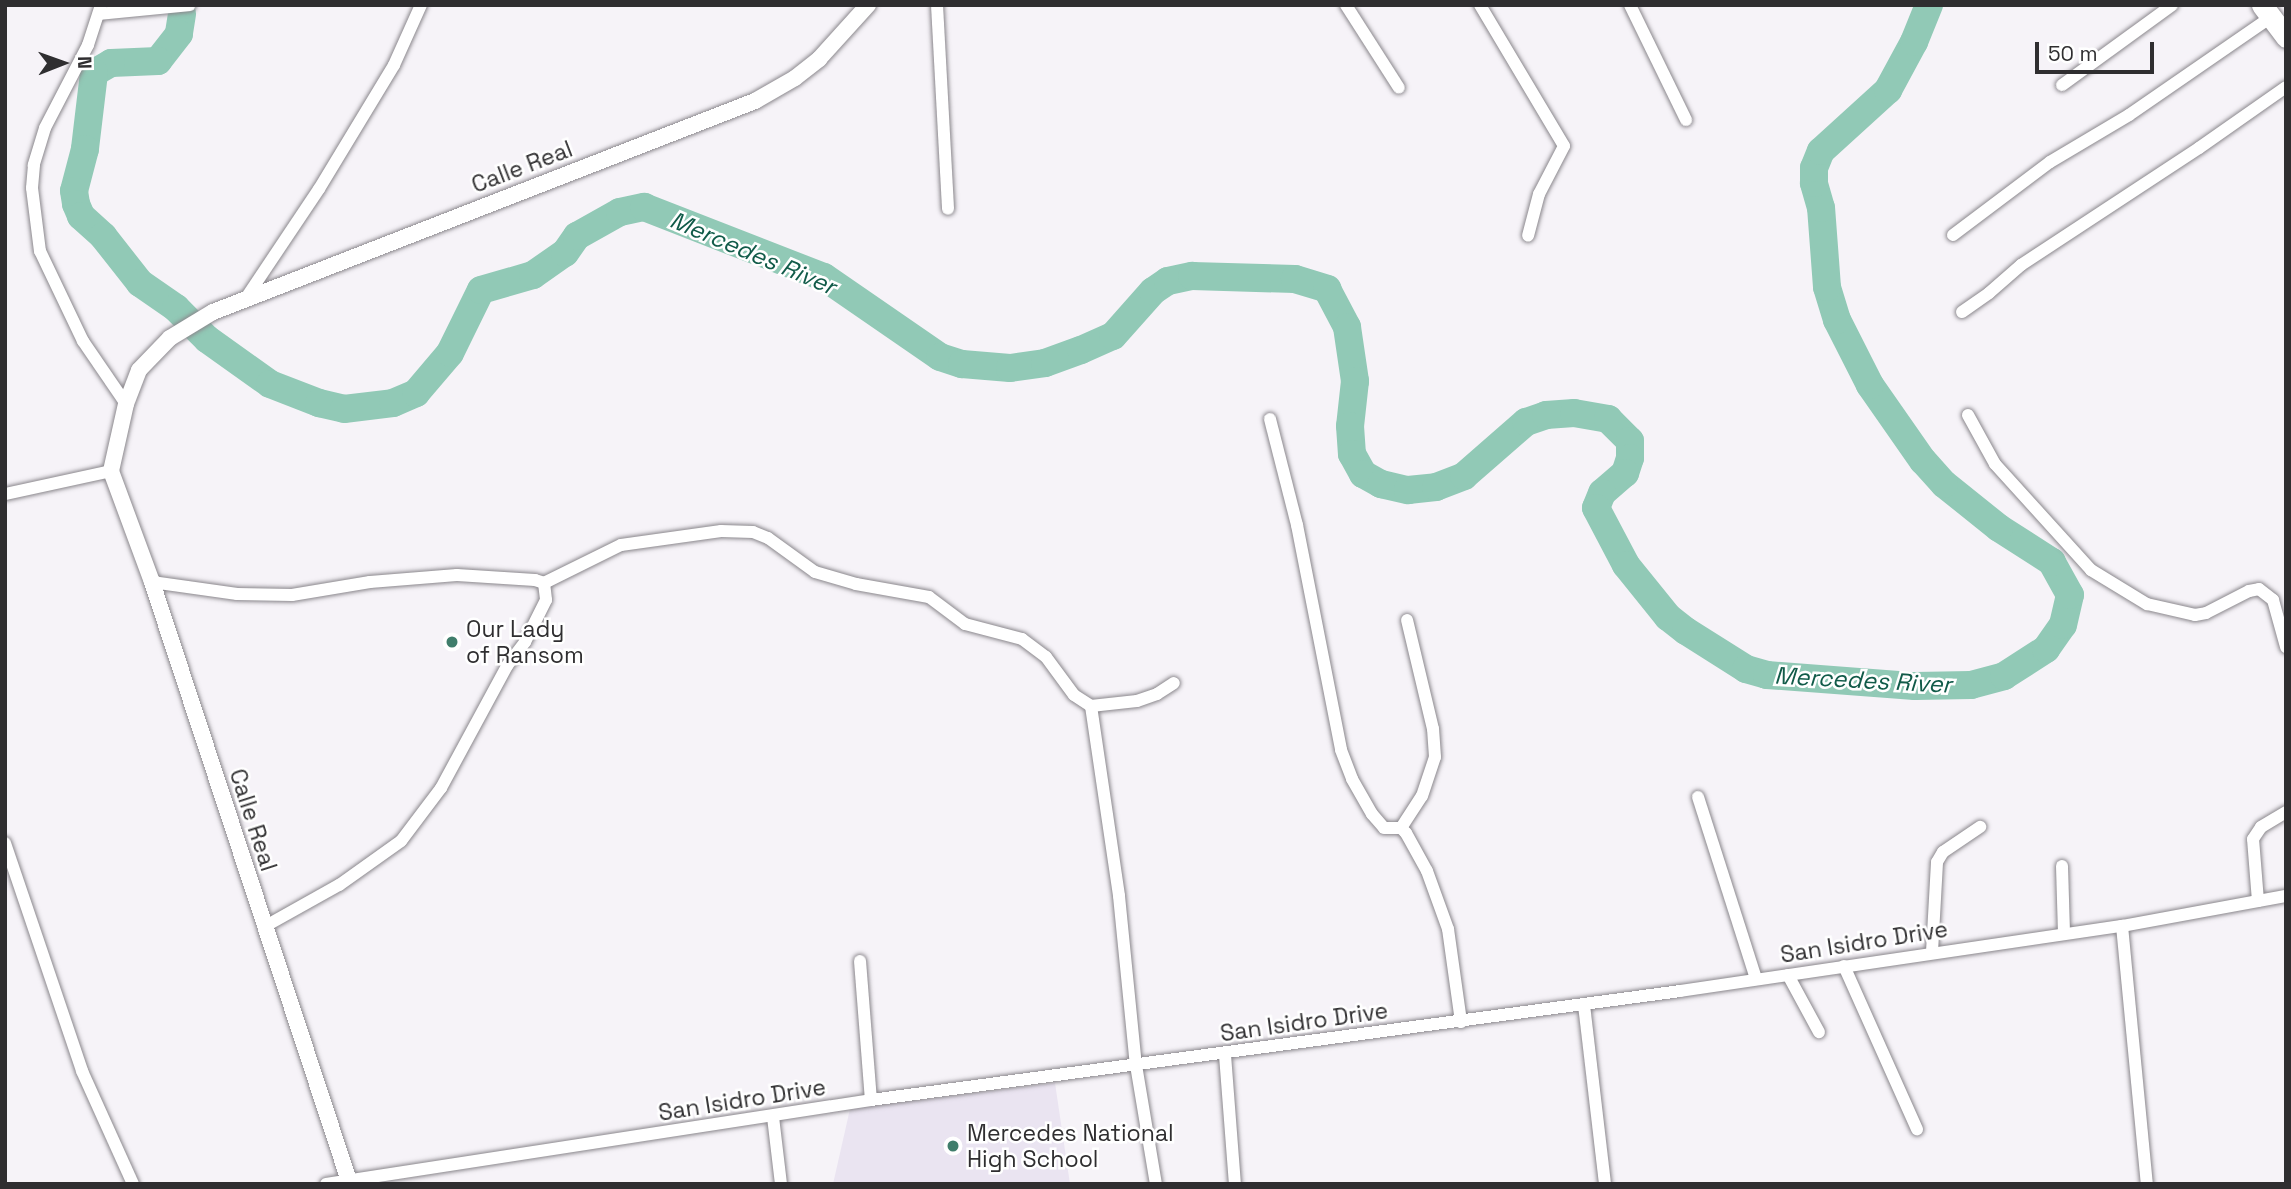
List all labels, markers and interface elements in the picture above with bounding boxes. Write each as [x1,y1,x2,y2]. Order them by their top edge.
north arrow [28,28,98,98]
scale bar [2039,28,2158,72]
text: 50 m [2048,40,2098,67]
text: N [72,56,97,69]
street label: Calle Real [468,135,576,199]
water label: Mercedes River [666,205,840,301]
place label: Our Lady of Ransom [466,615,584,669]
marker: Our Lady of Ransom [444,634,460,650]
water label: Mercedes River [1774,661,1952,699]
street label: Calle Real [224,765,282,875]
street label: San Isidro Drive [1778,915,1950,969]
street label: San Isidro Drive [1218,997,1390,1047]
street label: San Isidro Drive [656,1073,828,1127]
place label: Mercedes National High School [967,1119,1174,1173]
marker: Mercedes National High School [945,1138,961,1154]

